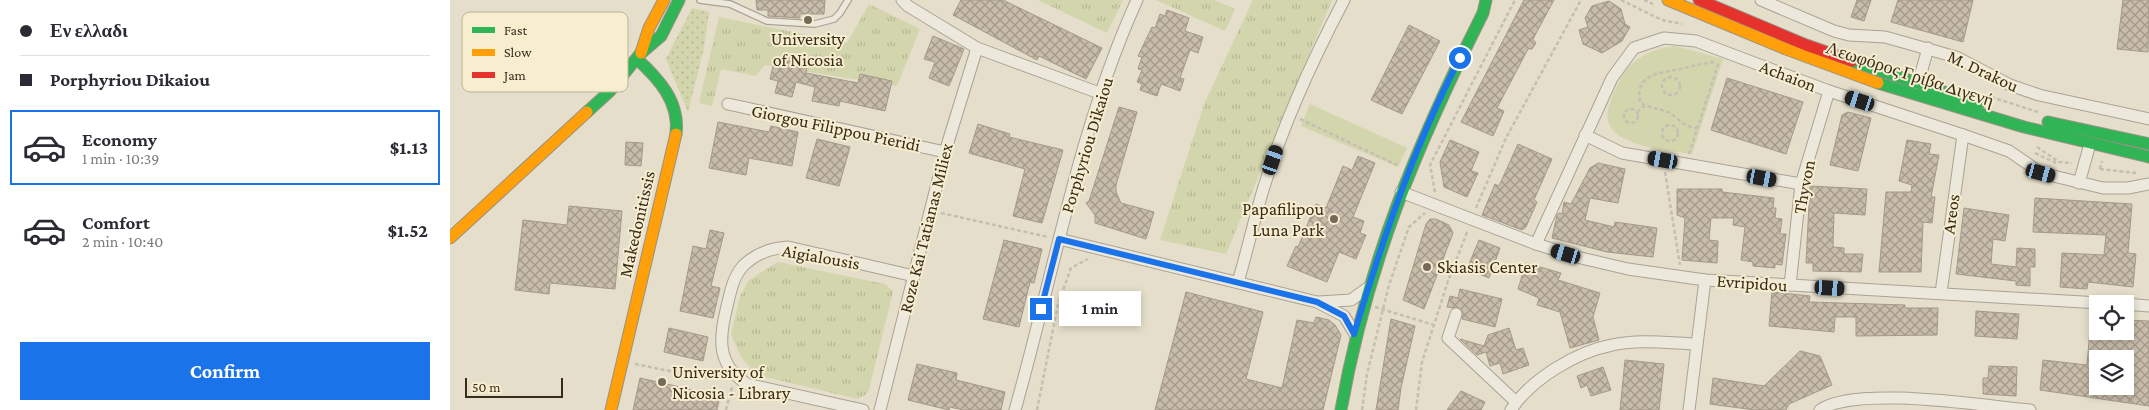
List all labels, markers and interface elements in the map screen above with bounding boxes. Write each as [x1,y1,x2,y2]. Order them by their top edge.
legend [462,12,628,92]
marker: University of Nicosia [802,14,814,26]
text: Εν ελλαδι [50,20,128,41]
text: Fast [504,22,528,38]
place label: University of Nicosia [771,29,846,70]
street label: Λεωφόρος Γρίβα Διγενή [1823,37,1997,111]
text: Slow [504,44,532,60]
street label: M. Drakou [1944,46,2022,96]
route start [1449,47,1471,69]
street label: Achaion [1757,56,1819,96]
text: Jam [502,67,526,83]
text: Porphyriou Dikaiou [50,69,210,90]
street label: Porphyriou Dikaiou [1057,74,1117,215]
car [1843,89,1876,113]
street label: Giorgou Filippou Pieridi [750,100,923,156]
icon: car [22,125,67,170]
text: Economy [82,129,157,150]
text: $1.13 [390,137,428,158]
street label: Roze Kai Tatianas Miliex [895,140,957,315]
car [1261,143,1284,177]
text: 1 min · 10:39 [82,150,159,167]
car [1646,150,1679,170]
street label: Thyvon [1789,158,1819,216]
car [2024,162,2057,184]
car [1745,168,1778,188]
street label: Makedonitissis [615,169,659,279]
street label: Areos [1938,193,1964,235]
place label: Papafilipou Luna Park [1242,199,1324,240]
icon: car [22,208,67,253]
text: Comfort [82,212,150,233]
marker: Papafilipou Luna Park [1328,213,1340,225]
text: $1.52 [387,220,428,241]
text: 2 min · 10:40 [82,233,163,250]
street label: Aigialousis [780,240,862,274]
car [1549,242,1582,266]
place label: Skiasis Center [1437,257,1538,277]
marker: Skiasis Center [1421,261,1433,273]
street label: Evripidou [1716,271,1789,295]
car [1814,280,1845,296]
callout: 1 min [1058,292,1141,326]
map controls [2089,295,2134,395]
button: locate [2089,295,2134,340]
route end [1030,298,1052,320]
text: 1 min [1082,300,1118,317]
button: Confirm [20,342,430,400]
button: layers [2089,350,2134,395]
place label: University of Nicosia - Library [672,362,791,403]
scale bar [465,375,562,398]
marker: University of Nicosia - Library [656,376,668,388]
text: 50 m [472,379,500,395]

